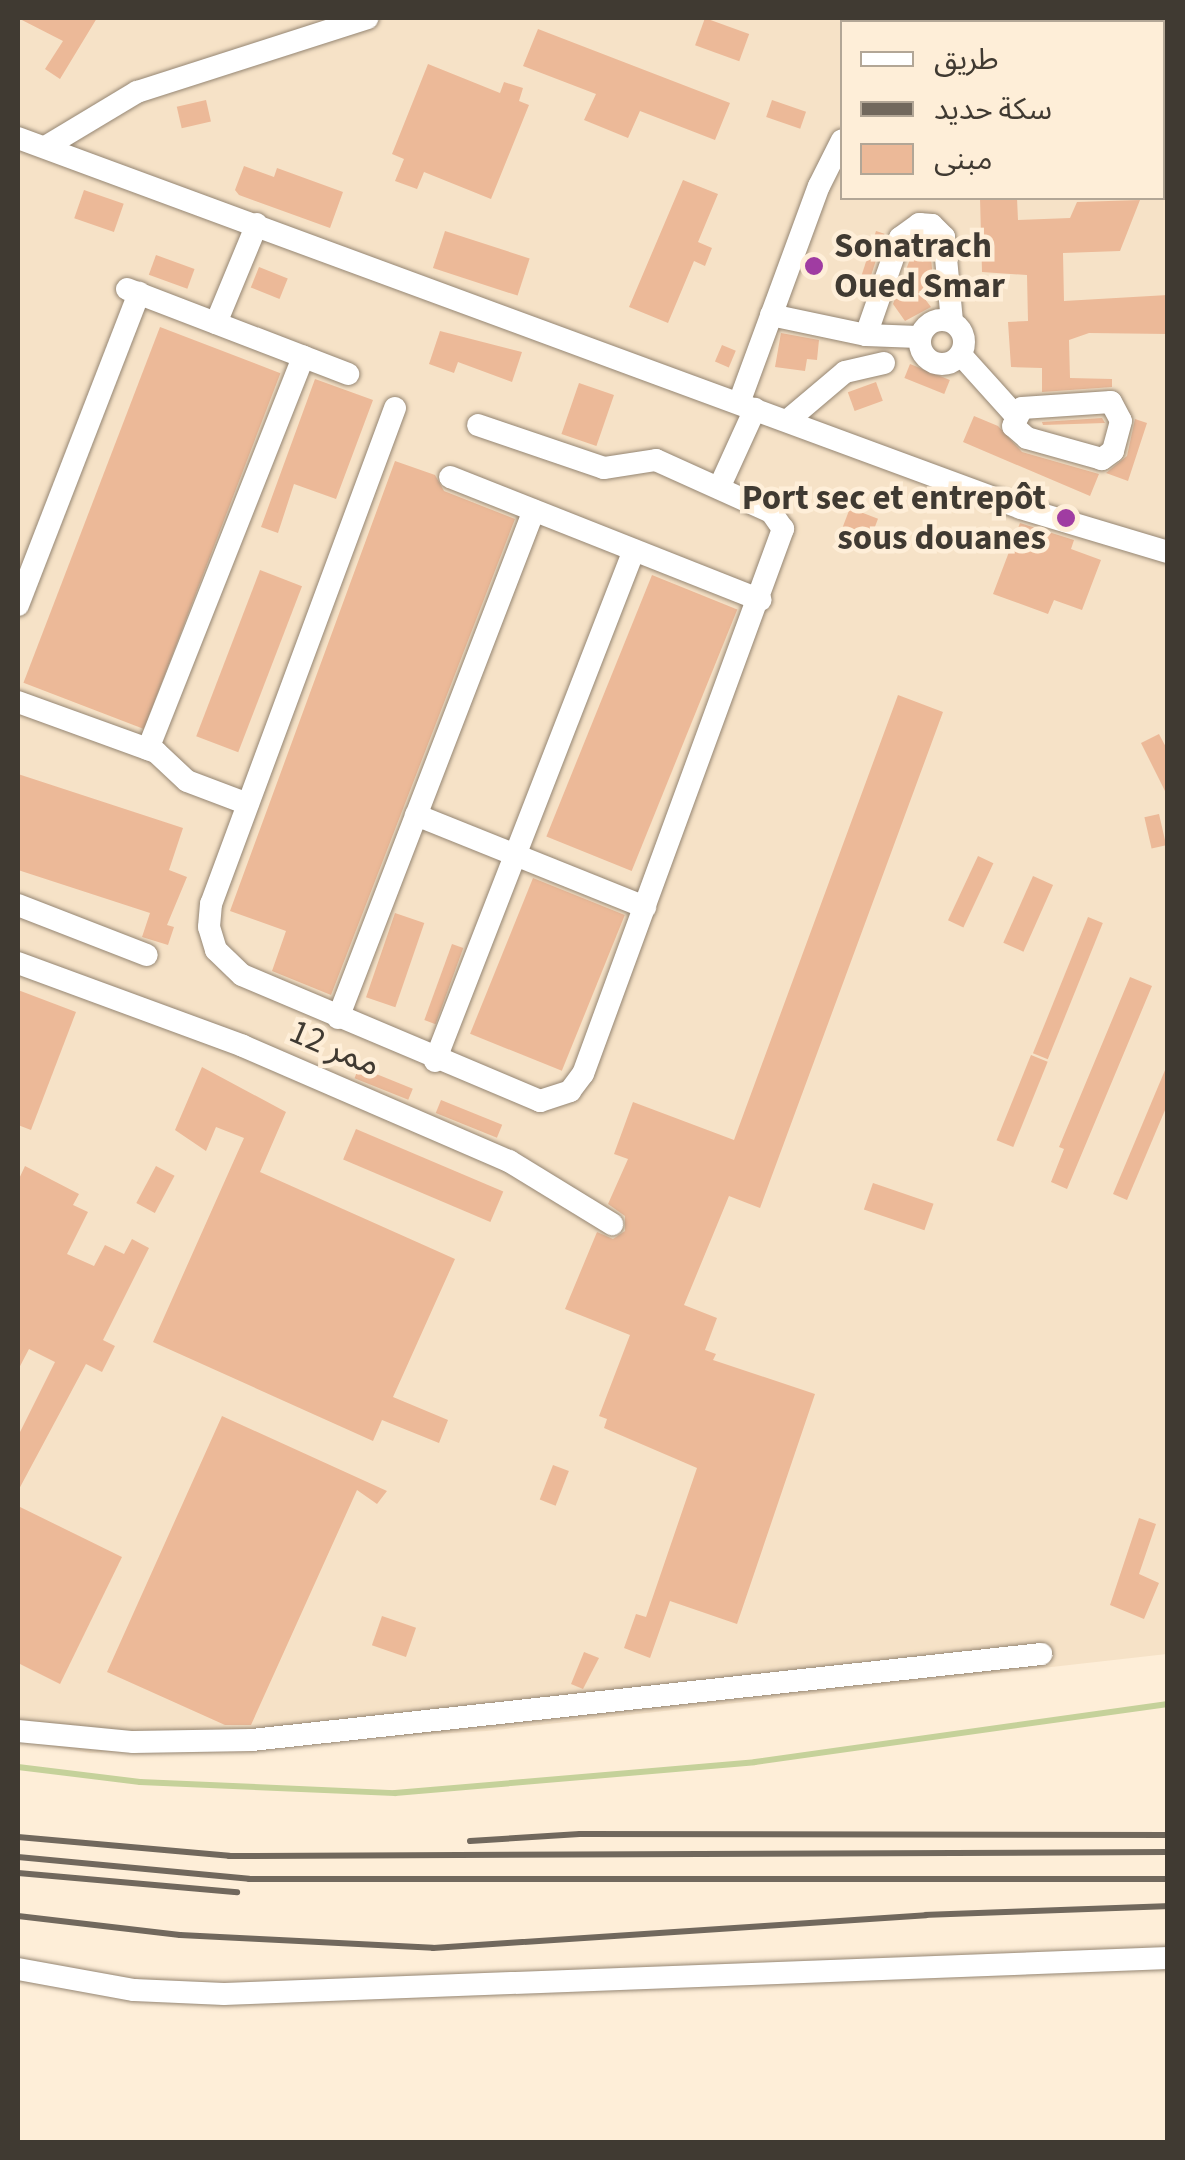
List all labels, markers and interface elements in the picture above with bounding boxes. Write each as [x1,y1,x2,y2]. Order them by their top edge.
legend [840,20,1165,200]
text: طريق [934,38,999,81]
text: سكة حديد [934,88,1052,131]
text: مبنى [934,138,992,181]
place label: Sonatrach Oued Smar [834,225,1005,307]
marker: Sonatrach Oued Smar [803,255,825,277]
place label: Port sec et entrepôt sous douanes [742,477,1046,559]
marker: Port sec et entrepôt sous douanes [1055,507,1077,529]
street label: ممر 12 [283,1010,387,1086]

